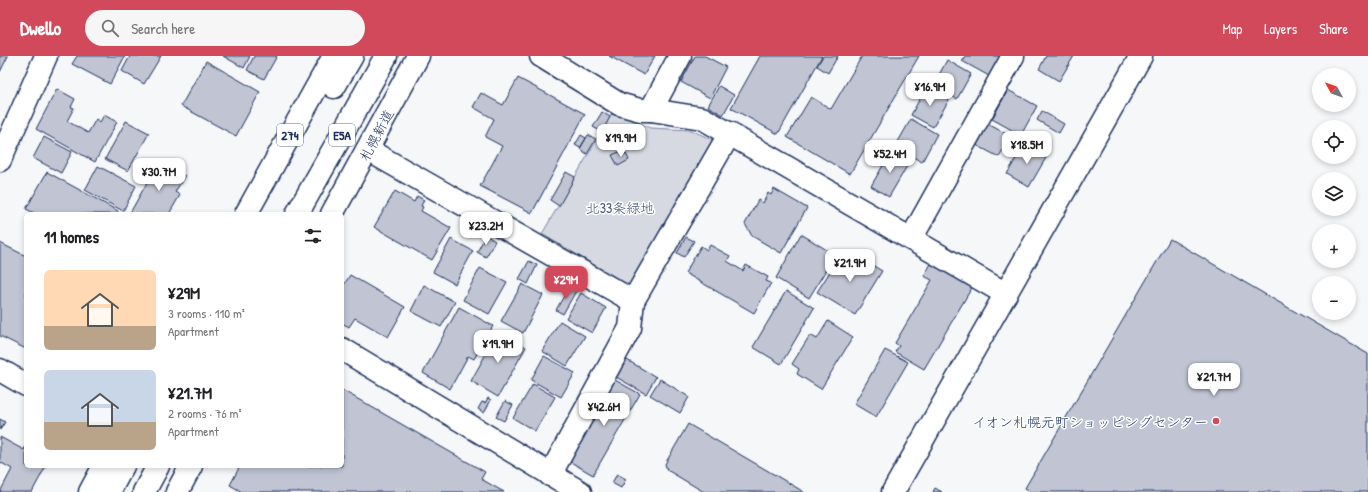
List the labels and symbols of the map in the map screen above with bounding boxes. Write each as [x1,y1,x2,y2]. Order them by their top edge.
north arrow [1312,68,1356,112]
pin: ¥16.9M [897,73,963,107]
street label: 札幌新道 [354,106,398,164]
road number: 274 [277,124,303,146]
road number: E5A [329,124,355,146]
pin: ¥19.9M [588,124,654,158]
pin: ¥18.5M [994,131,1060,165]
pin: ¥52.4M [857,140,923,174]
pin: ¥30.7M [126,158,192,192]
park label: 北33条緑地 [586,198,654,217]
pin: ¥23.2M [453,212,519,246]
pin: ¥21.9M [817,249,883,283]
pin: ¥29M [542,266,590,300]
pin: ¥19.9M [465,330,531,364]
pin: ¥21.7M [1181,363,1247,397]
pin: ¥42.6M [571,393,637,427]
place label: イオン札幌元町ショッピングセンター [972,412,1208,431]
marker: イオン札幌元町ショッピングセンター [1211,416,1221,426]

